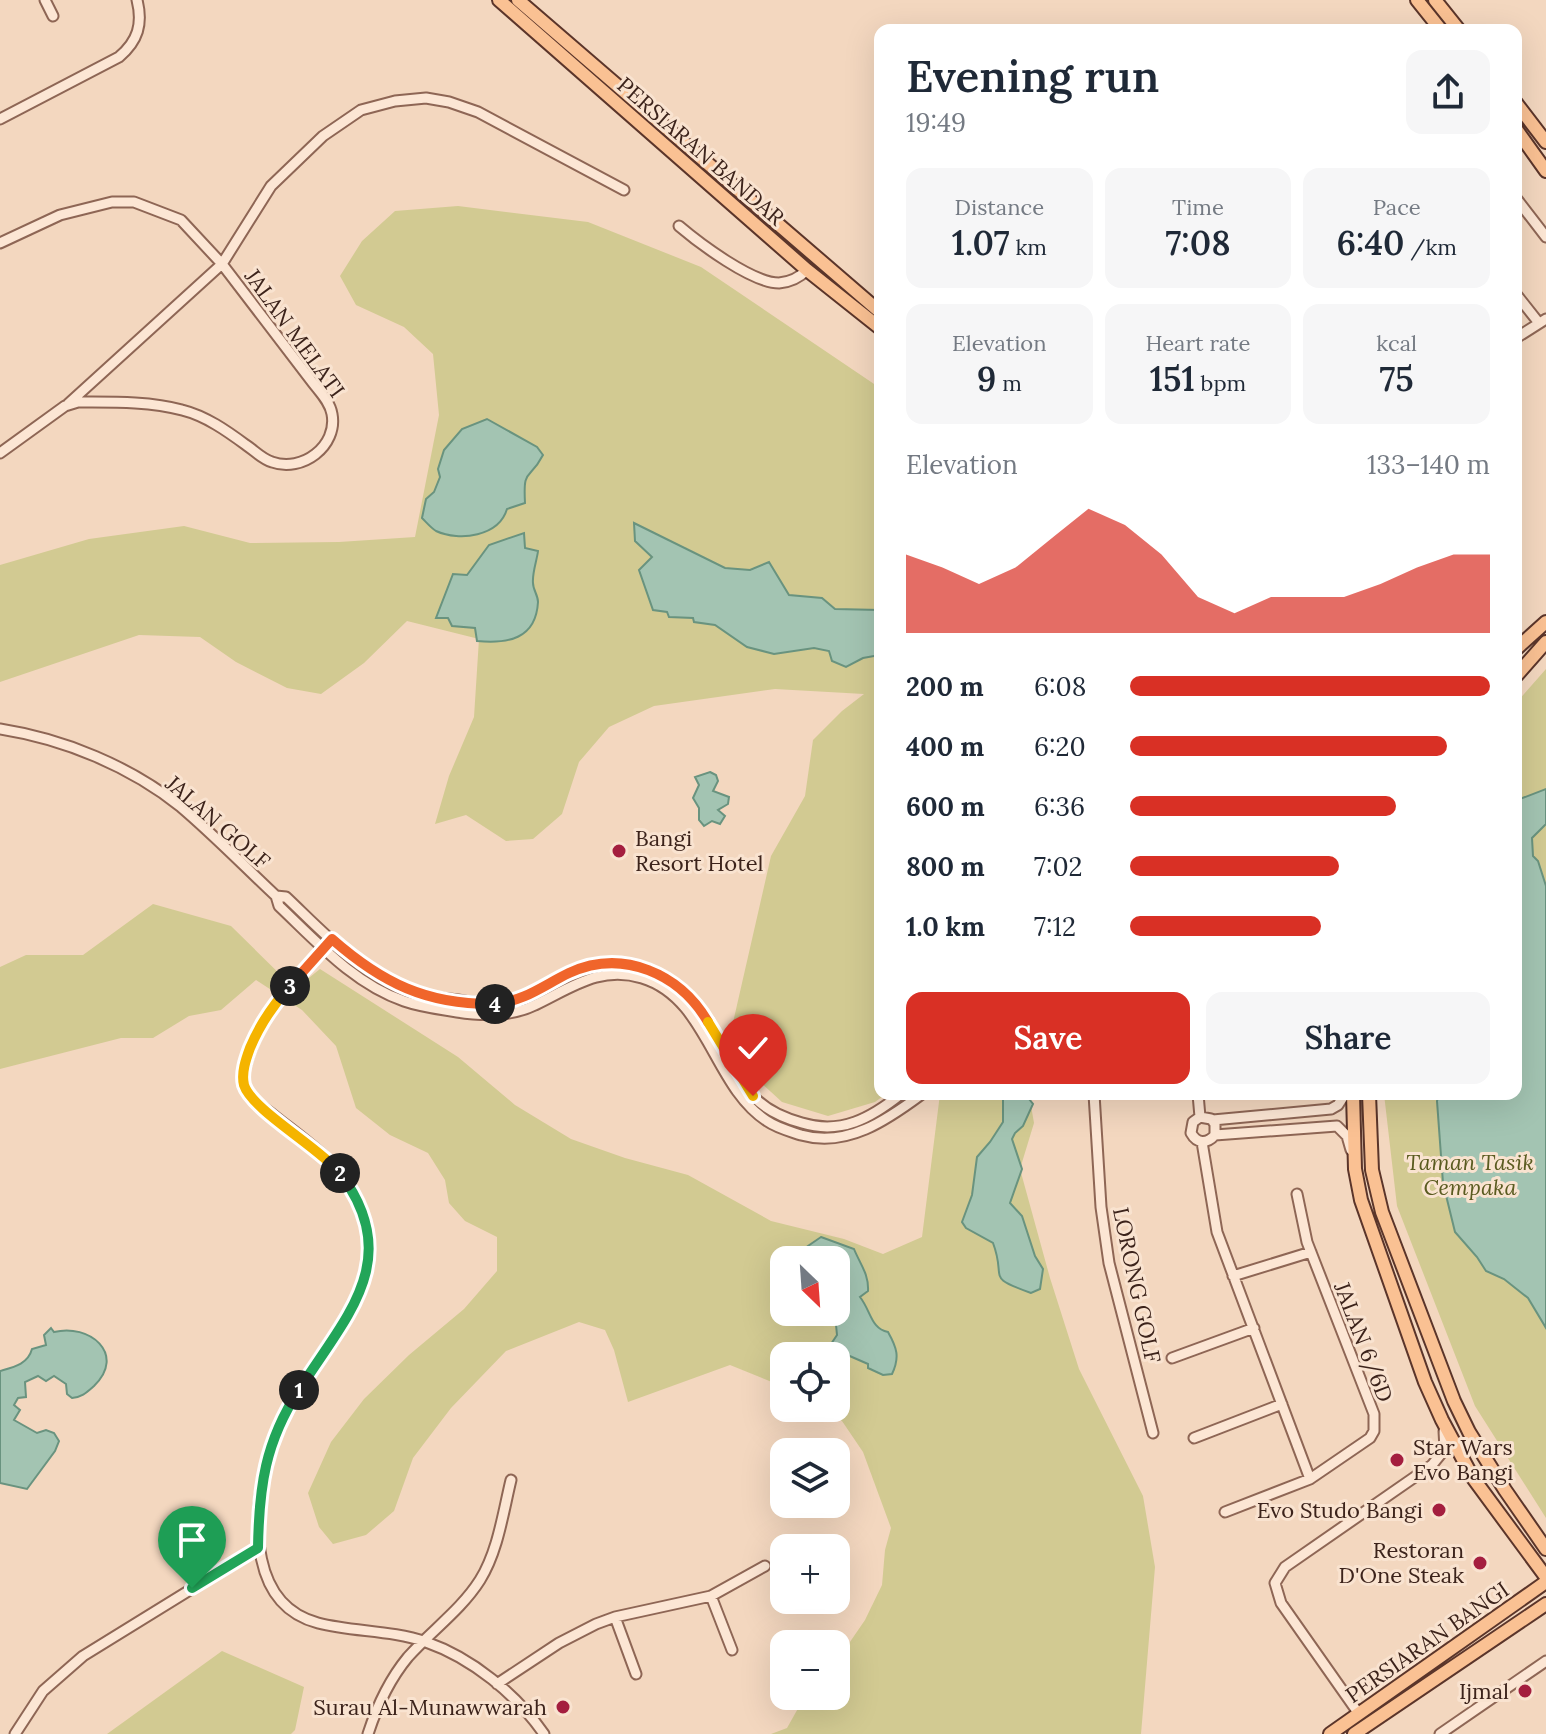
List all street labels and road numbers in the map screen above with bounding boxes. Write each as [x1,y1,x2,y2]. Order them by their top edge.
street label: PERSIARAN BANDAR [612,71,791,231]
street label: JALAN MELATI [238,262,351,403]
street label: JALAN GOLF [159,768,276,875]
street label: LORONG GOLF [1107,1205,1167,1365]
street label: JALAN 6/6D [1328,1277,1400,1406]
street label: PERSIARAN BANGI [1340,1575,1514,1709]

